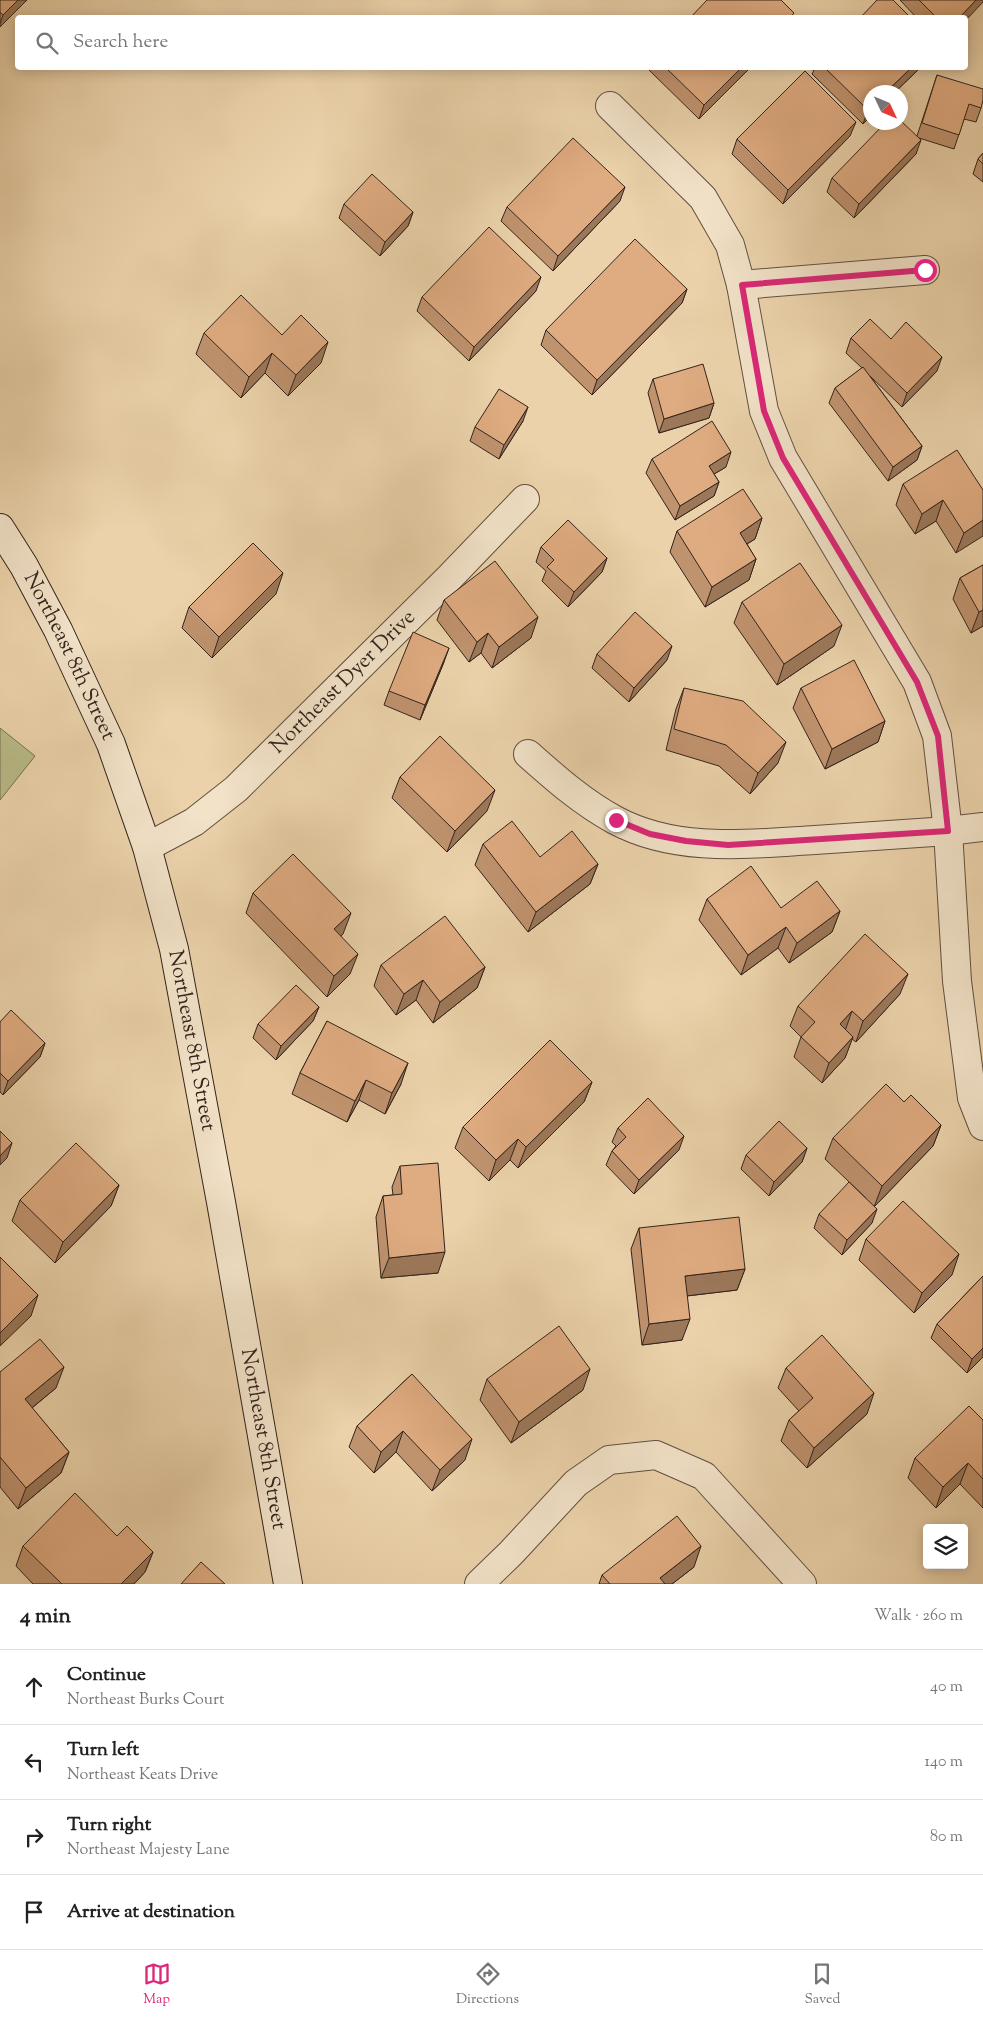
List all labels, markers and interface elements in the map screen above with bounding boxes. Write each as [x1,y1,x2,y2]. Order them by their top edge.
search box [15,15,968,70]
icon: search [33,29,61,57]
text: Search here [73,29,168,56]
north arrow [863,85,908,130]
route start [914,259,937,282]
street label: Northeast 8th Street [15,567,122,745]
street label: Northeast Dyer Drive [264,604,423,761]
route end [605,809,628,832]
street label: Northeast 8th Street [160,948,223,1134]
street label: Northeast 8th Street [232,1346,293,1532]
map controls [923,1524,968,1569]
button: layers [923,1524,968,1569]
text: 4 min [20,1602,71,1632]
text: Walk · 260 m [874,1605,963,1628]
text: Continue [67,1662,146,1689]
icon: ahead [20,1673,48,1701]
text: 40 m [930,1676,963,1699]
text: Northeast Burks Court [67,1689,225,1712]
text: Turn left [67,1737,139,1764]
icon: left [20,1748,48,1776]
text: 140 m [925,1751,963,1774]
text: Northeast Keats Drive [67,1764,218,1787]
text: Turn right [67,1812,151,1839]
icon: right [20,1823,48,1851]
text: 80 m [930,1826,963,1849]
text: Northeast Majesty Lane [67,1839,230,1862]
icon: arrive [20,1898,48,1926]
text: Arrive at destination [67,1899,235,1926]
tab: Map [143,1960,171,2010]
tab: Directions [456,1960,519,2010]
tab: Saved [804,1960,840,2010]

